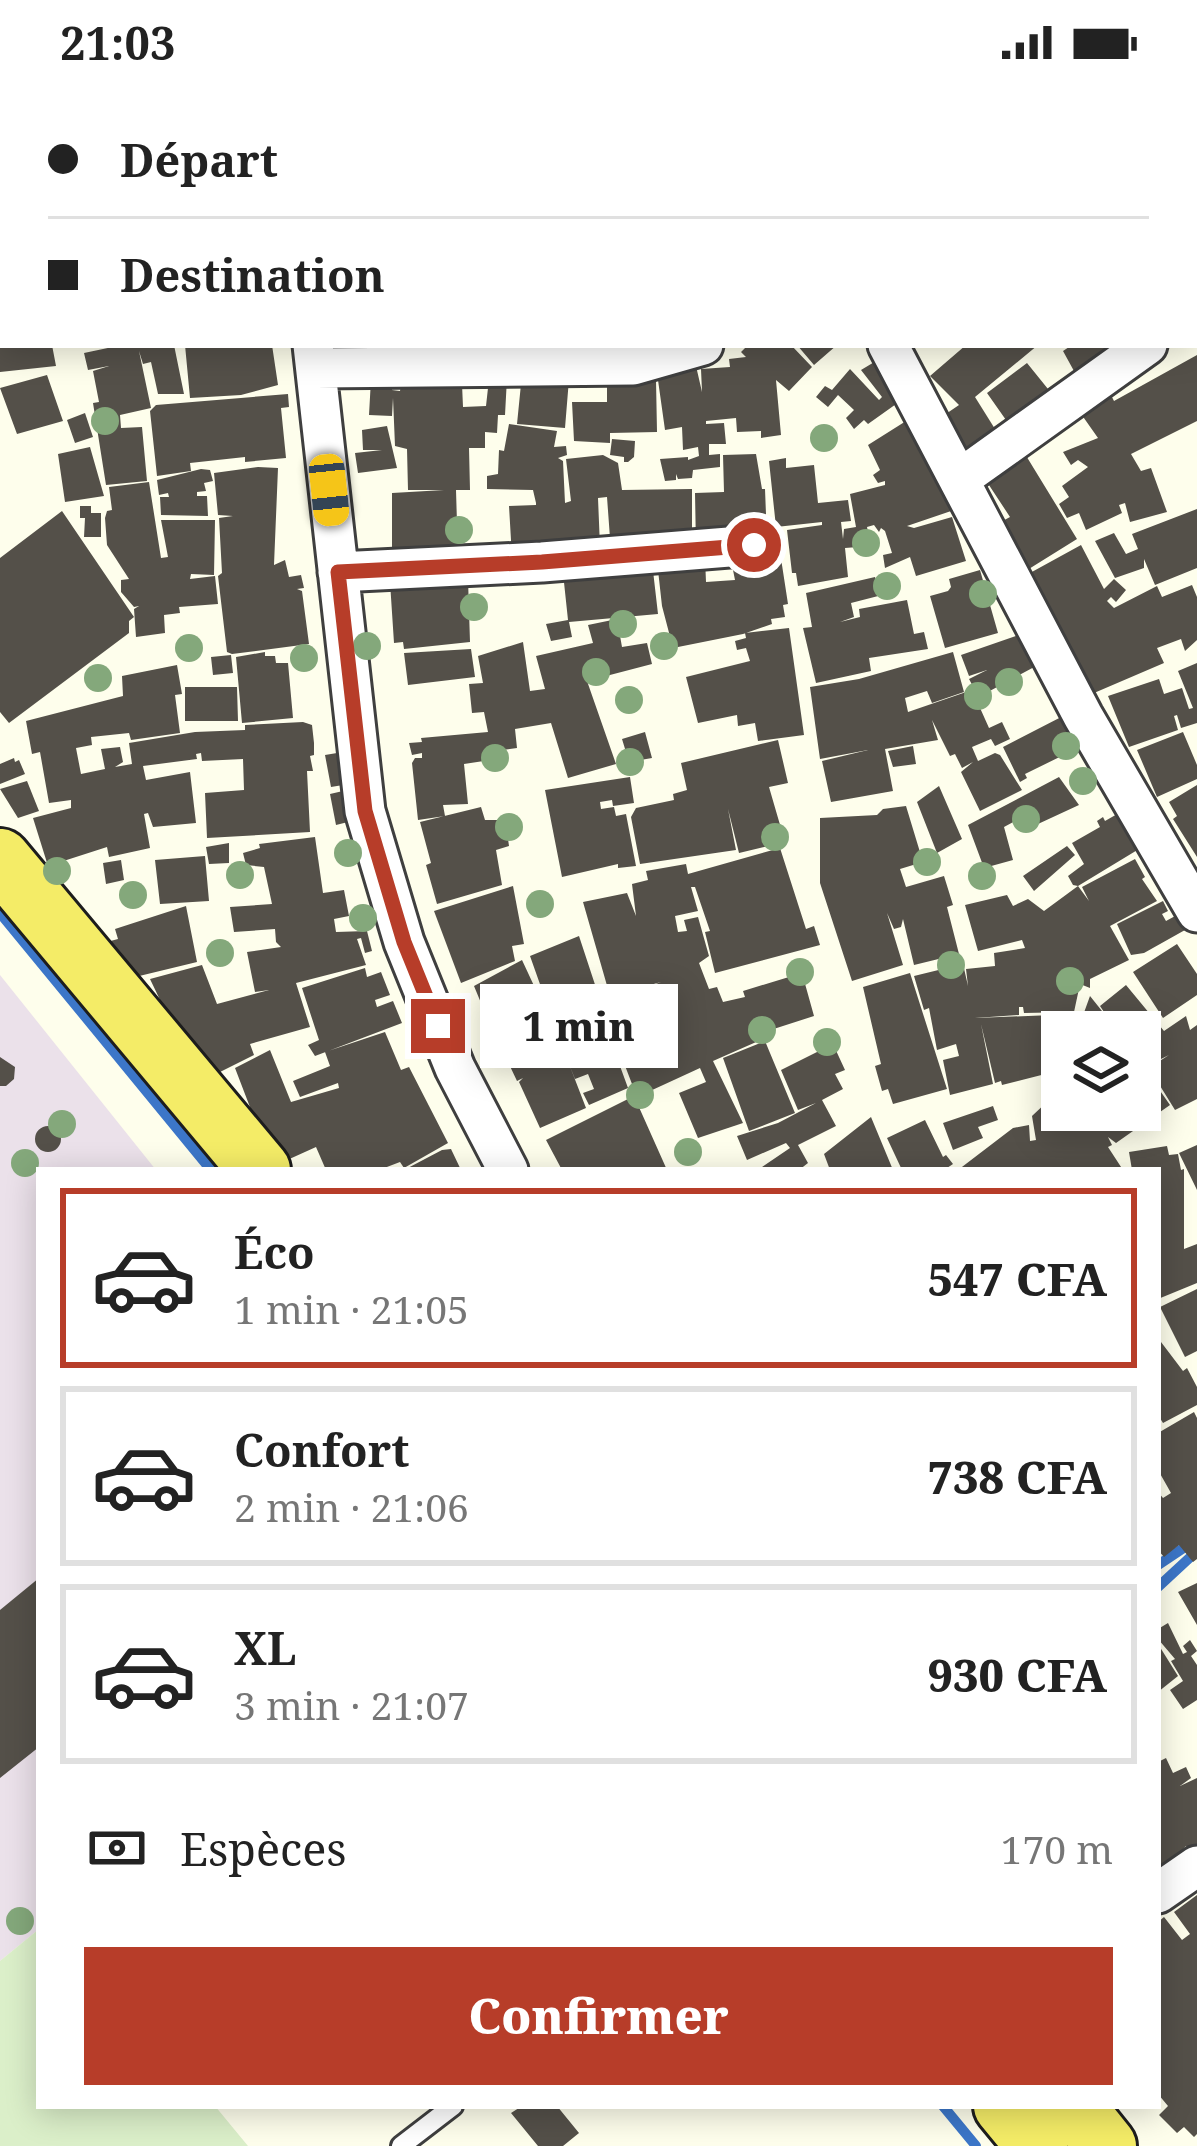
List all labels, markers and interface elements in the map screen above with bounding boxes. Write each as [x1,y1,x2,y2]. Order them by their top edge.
text: 21:03 [60,12,175,73]
text: Départ [120,129,278,190]
text: Destination [120,244,385,305]
car [307,452,351,528]
route start [727,518,781,572]
callout: 1 min [480,984,678,1068]
route end [411,999,465,1053]
text: 1 min [523,999,635,1052]
map controls [1041,1011,1161,1131]
button: layers [1041,1011,1161,1131]
text: Éco [234,1221,315,1282]
icon: car [90,1224,198,1332]
text: 547 CFA [928,1248,1107,1309]
text: 1 min · 21:05 [234,1282,469,1335]
text: Confort [234,1419,409,1480]
icon: car [90,1422,198,1530]
text: 738 CFA [928,1446,1107,1507]
text: 2 min · 21:06 [234,1480,469,1533]
text: XL [234,1617,296,1678]
icon: car [90,1620,198,1728]
text: 930 CFA [928,1644,1107,1705]
text: 3 min · 21:07 [234,1678,469,1731]
icon: cash [84,1815,150,1881]
text: Espèces [180,1818,347,1879]
text: 170 m [1001,1822,1113,1875]
button: Confirmer [84,1947,1113,2085]

